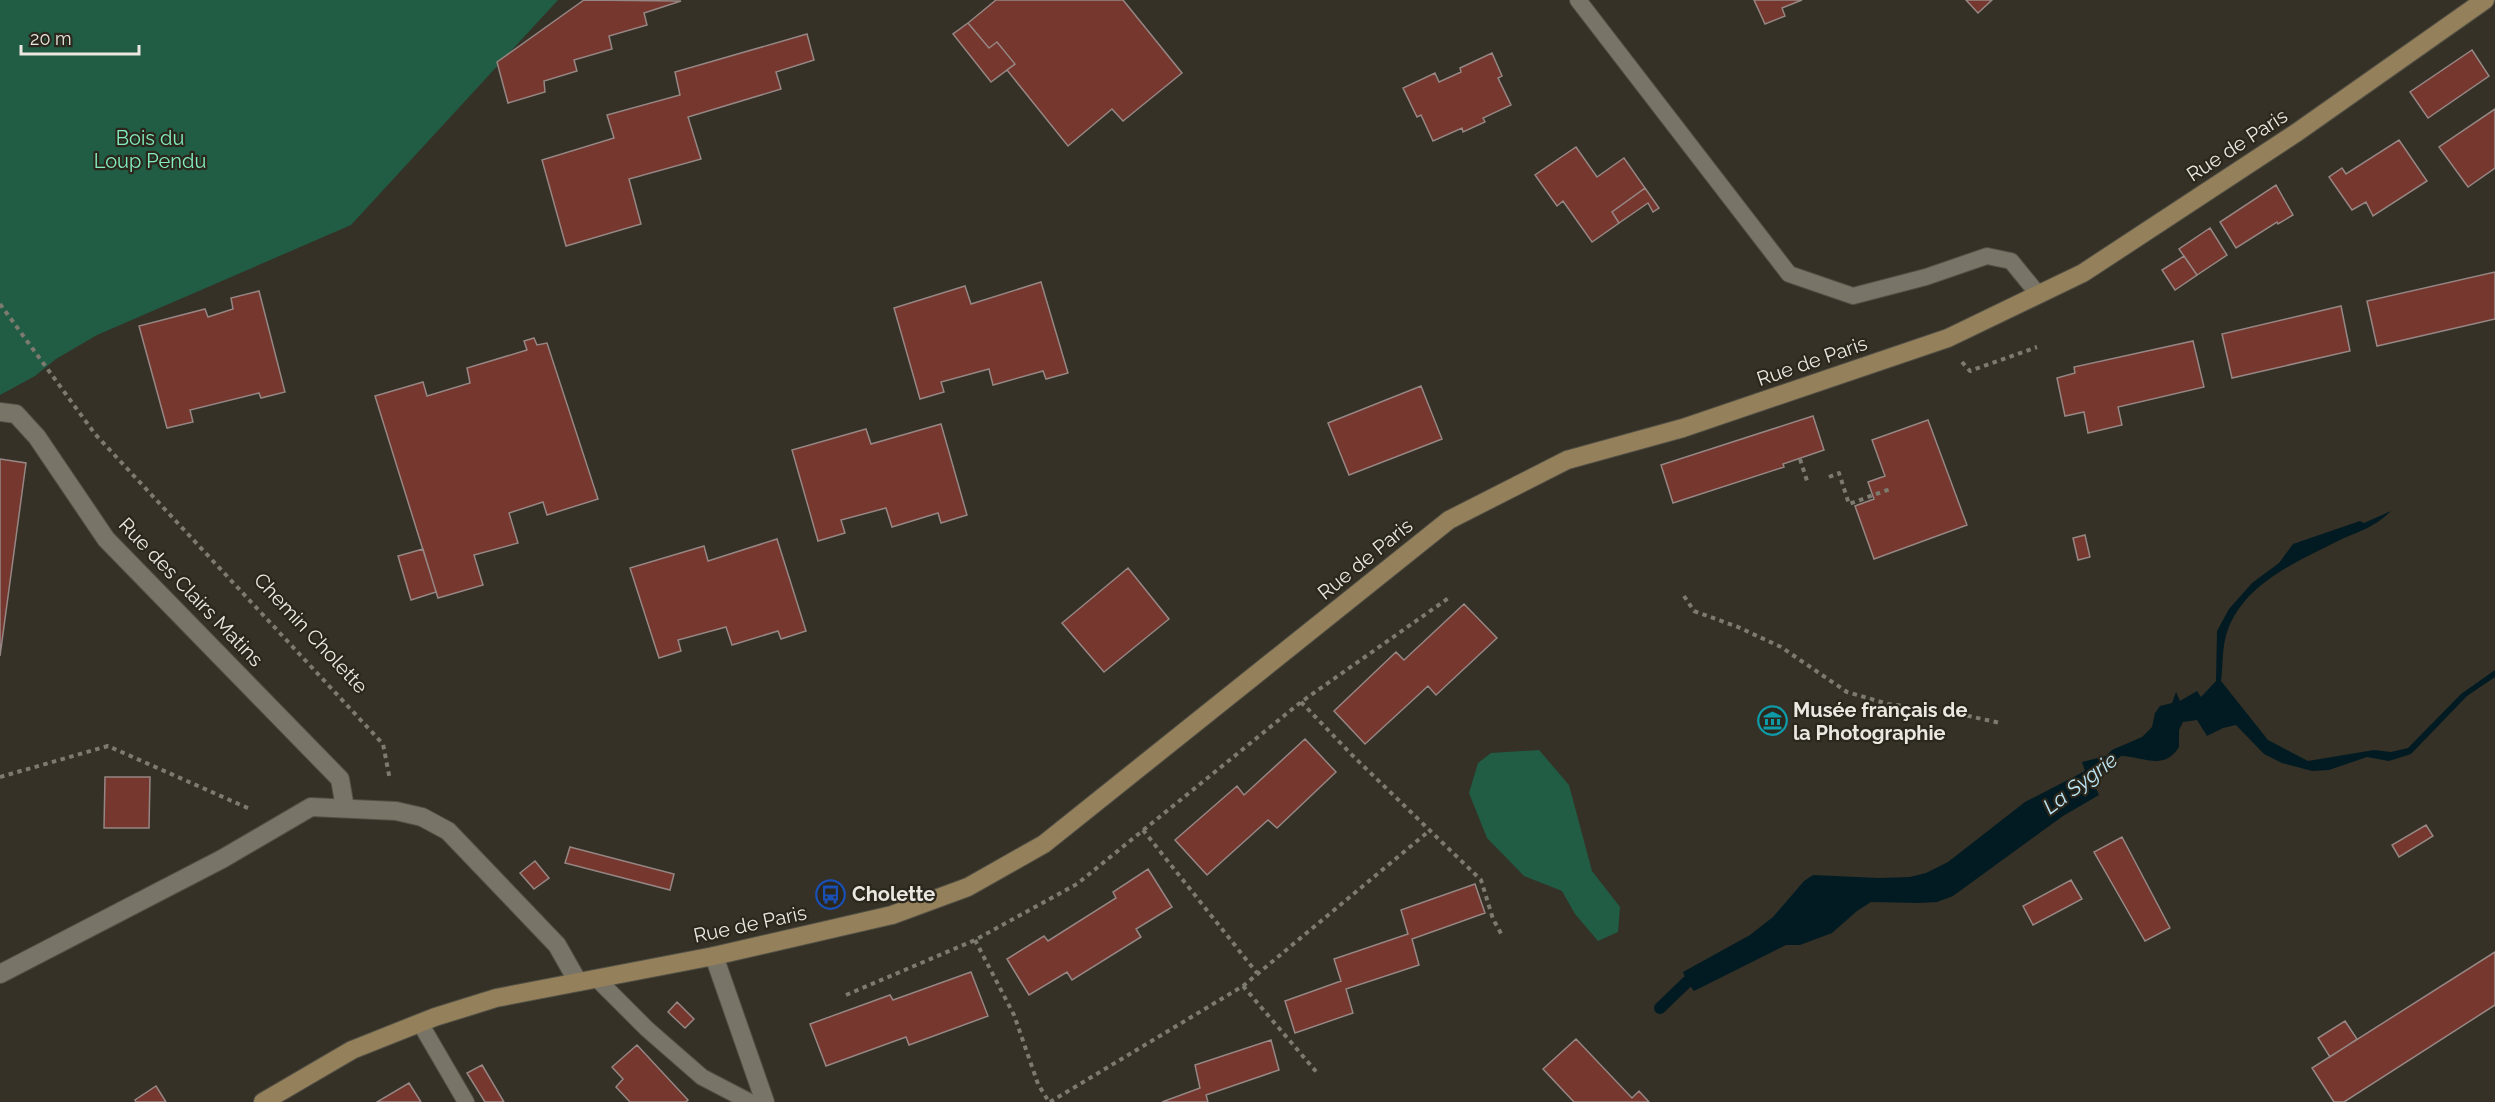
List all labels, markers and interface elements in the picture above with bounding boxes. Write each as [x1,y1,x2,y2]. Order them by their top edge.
scale bar [21,18,140,56]
text: 20 m [30,28,72,49]
street label: Rue de Paris [2182,104,2292,186]
park label: Bois du Loup Pendu [94,126,206,173]
street label: Rue de Paris [1754,331,1870,391]
street label: Rue des Clairs Matins [114,513,268,671]
street label: Rue de Paris [1313,513,1417,605]
street label: Chemin Cholette [249,568,373,698]
place label: Musée français de la Photographie [1793,698,1967,745]
museum icon: Musée français de la Photographie [1756,705,1788,737]
water label: La Sygrie [2038,747,2122,819]
bus stop icon: Cholette [815,878,847,910]
place label: Cholette [852,882,935,906]
street label: Rue de Paris [691,900,809,948]

